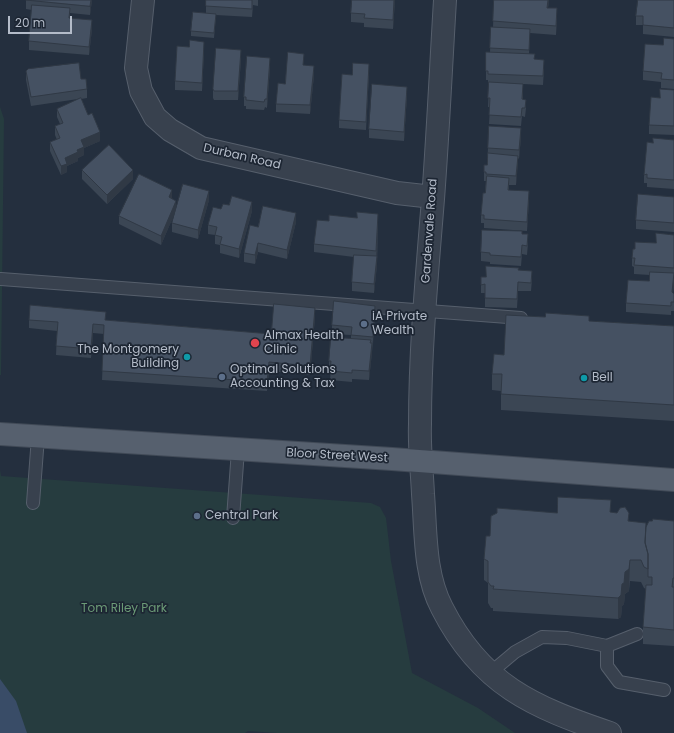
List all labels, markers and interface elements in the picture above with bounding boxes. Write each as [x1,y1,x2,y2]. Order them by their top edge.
scale bar [10,8,74,34]
text: 20 m [15,14,45,31]
street label: Durban Road [202,141,282,173]
street label: Gardenvale Road [419,178,441,284]
place label: iA Private Wealth [372,310,427,338]
marker: iA Private Wealth [359,319,369,329]
place label: Almax Health Clinic [264,329,343,357]
marker: Almax Health Clinic [249,337,261,349]
place label: The Montgomery Building [77,343,179,371]
marker: The Montgomery Building [182,352,192,362]
place label: Optimal Solutions Accounting & Tax [230,363,336,391]
place label: Bell [592,371,613,385]
marker: Optimal Solutions Accounting & Tax [217,372,227,382]
marker: Bell [579,373,589,383]
street label: Bloor Street West [286,446,388,466]
place label: Central Park [205,509,278,523]
marker: Central Park [192,511,202,521]
park label: Tom Riley Park [81,602,167,616]

